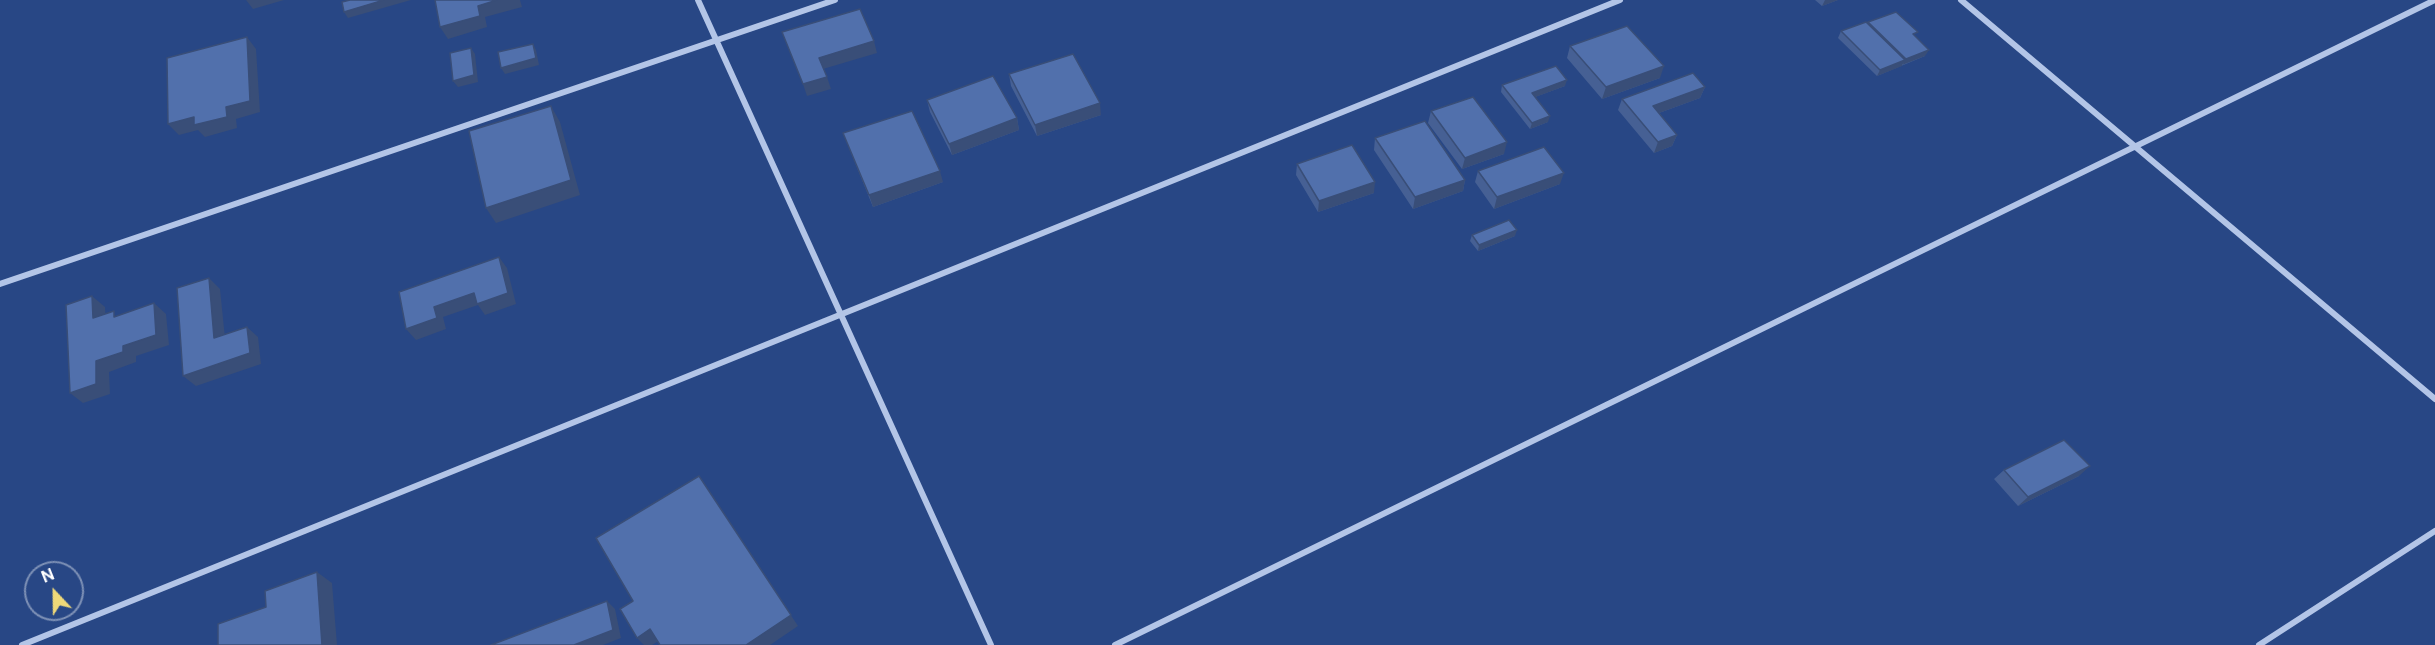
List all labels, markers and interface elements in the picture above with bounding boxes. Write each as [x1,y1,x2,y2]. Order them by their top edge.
north arrow [24,561,84,621]
text: N [38,565,57,587]

